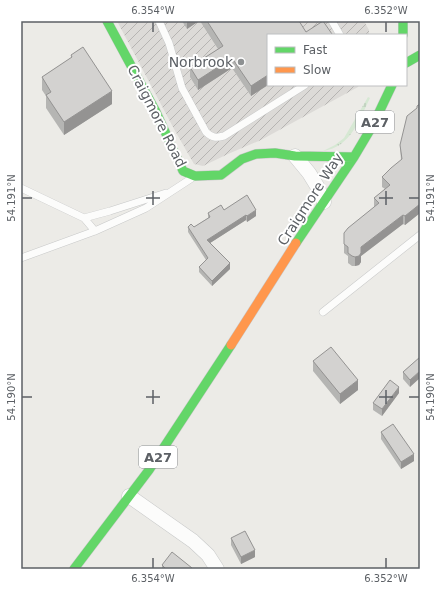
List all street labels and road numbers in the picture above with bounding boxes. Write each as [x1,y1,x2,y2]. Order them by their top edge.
street label: Craigmore Road [124,62,190,170]
road number: A27 [356,111,394,133]
street label: Craigmore Way [274,150,346,248]
road number: A27 [139,446,177,468]

